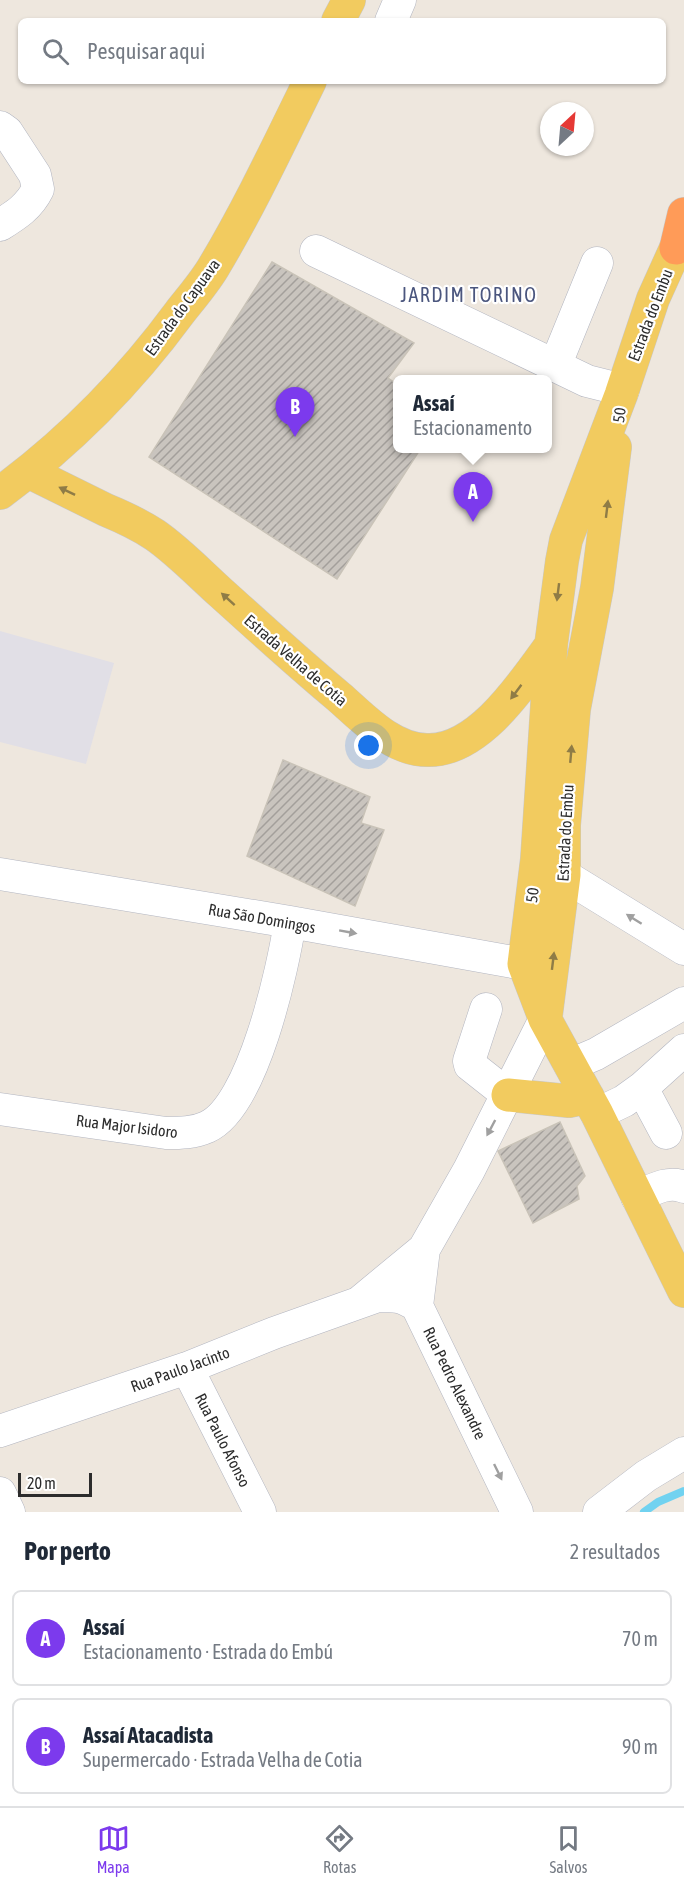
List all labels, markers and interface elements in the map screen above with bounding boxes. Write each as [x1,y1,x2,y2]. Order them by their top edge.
search box [18,18,666,84]
icon: search [39,35,72,68]
text: Pesquisar aqui [87,38,205,64]
north arrow [540,102,594,156]
street label: Estrada do Capuava [141,255,224,359]
street label: Estrada do Embu [624,266,676,364]
district label: JARDIM TORINO [401,283,537,306]
popup [393,375,552,453]
pin: B [276,388,314,437]
text: Assaí [413,390,455,416]
street label: 50 [609,406,629,424]
text: Estacionamento [413,416,532,439]
pin: A [454,472,492,522]
one-way arrow [59,486,76,495]
one-way arrow [602,500,612,519]
one-way arrow [553,583,562,602]
one-way arrow [220,592,235,606]
street label: Estrada Velha de Cotia [241,611,351,709]
one-way arrow [510,684,522,700]
your location [354,731,383,760]
one-way arrow [566,744,575,763]
street label: Estrada do Embu [553,784,577,882]
street label: 50 [522,886,542,904]
street label: Rua São Domingos [207,900,317,937]
one-way arrow [626,913,642,924]
one-way arrow [338,928,357,937]
one-way arrow [548,952,557,971]
street label: Rua Major Isidoro [75,1111,179,1142]
one-way arrow [486,1120,496,1137]
street label: Rua Pedro Alexandre [420,1324,490,1442]
street label: Rua Paulo Jacinto [128,1343,232,1395]
street label: Rua Paulo Afonso [192,1390,254,1490]
one-way arrow [493,1463,502,1480]
scale bar [18,1470,92,1498]
text: 20 m [27,1474,56,1492]
text: Por perto [24,1536,111,1566]
text: 2 resultados [570,1540,660,1563]
text: Assaí [83,1614,125,1640]
text: A [41,1627,50,1650]
text: 70 m [622,1627,658,1650]
text: Estacionamento · Estrada do Embú [83,1640,333,1663]
text: Assaí Atacadista [83,1722,213,1748]
text: B [41,1735,50,1758]
text: 90 m [622,1735,658,1758]
text: Supermercado · Estrada Velha de Cotia [83,1748,363,1771]
tab: Mapa [97,1822,130,1876]
tab: Rotas [323,1822,356,1876]
tab: Salvos [550,1822,587,1876]

